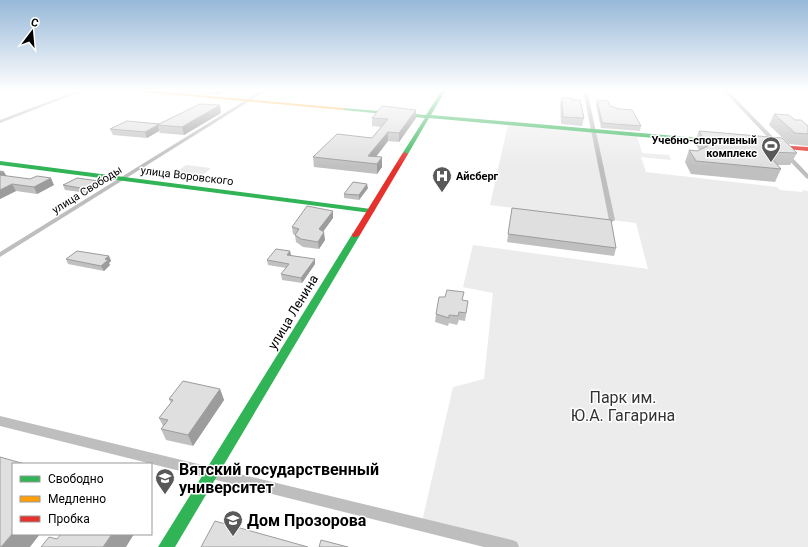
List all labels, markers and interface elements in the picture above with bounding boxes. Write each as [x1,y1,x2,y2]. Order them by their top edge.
north arrow [12,12,52,52]
text: С [29,16,40,30]
place label: Учебно-спортивный комплекс [652,134,757,160]
sports icon: Учебно-спортивный комплекс [760,135,782,163]
street label: улица Свободы [50,163,124,217]
street label: улица Воровского [140,164,234,188]
hospital icon: Айсберг [431,165,453,193]
place label: Айсберг [456,170,499,183]
street label: улица Ленина [265,272,321,352]
park label: Парк им. Ю.А. Гагарина [571,388,675,425]
place label: Вятский государственный университет [179,460,379,497]
legend [12,463,152,535]
school or university icon: Вятский государственный университет [154,467,176,495]
text: Свободно [48,472,104,486]
text: Медленно [48,492,106,506]
school or university icon: Дом Прозорова [222,509,244,537]
place label: Дом Прозорова [247,511,367,530]
text: Пробка [48,512,90,526]

